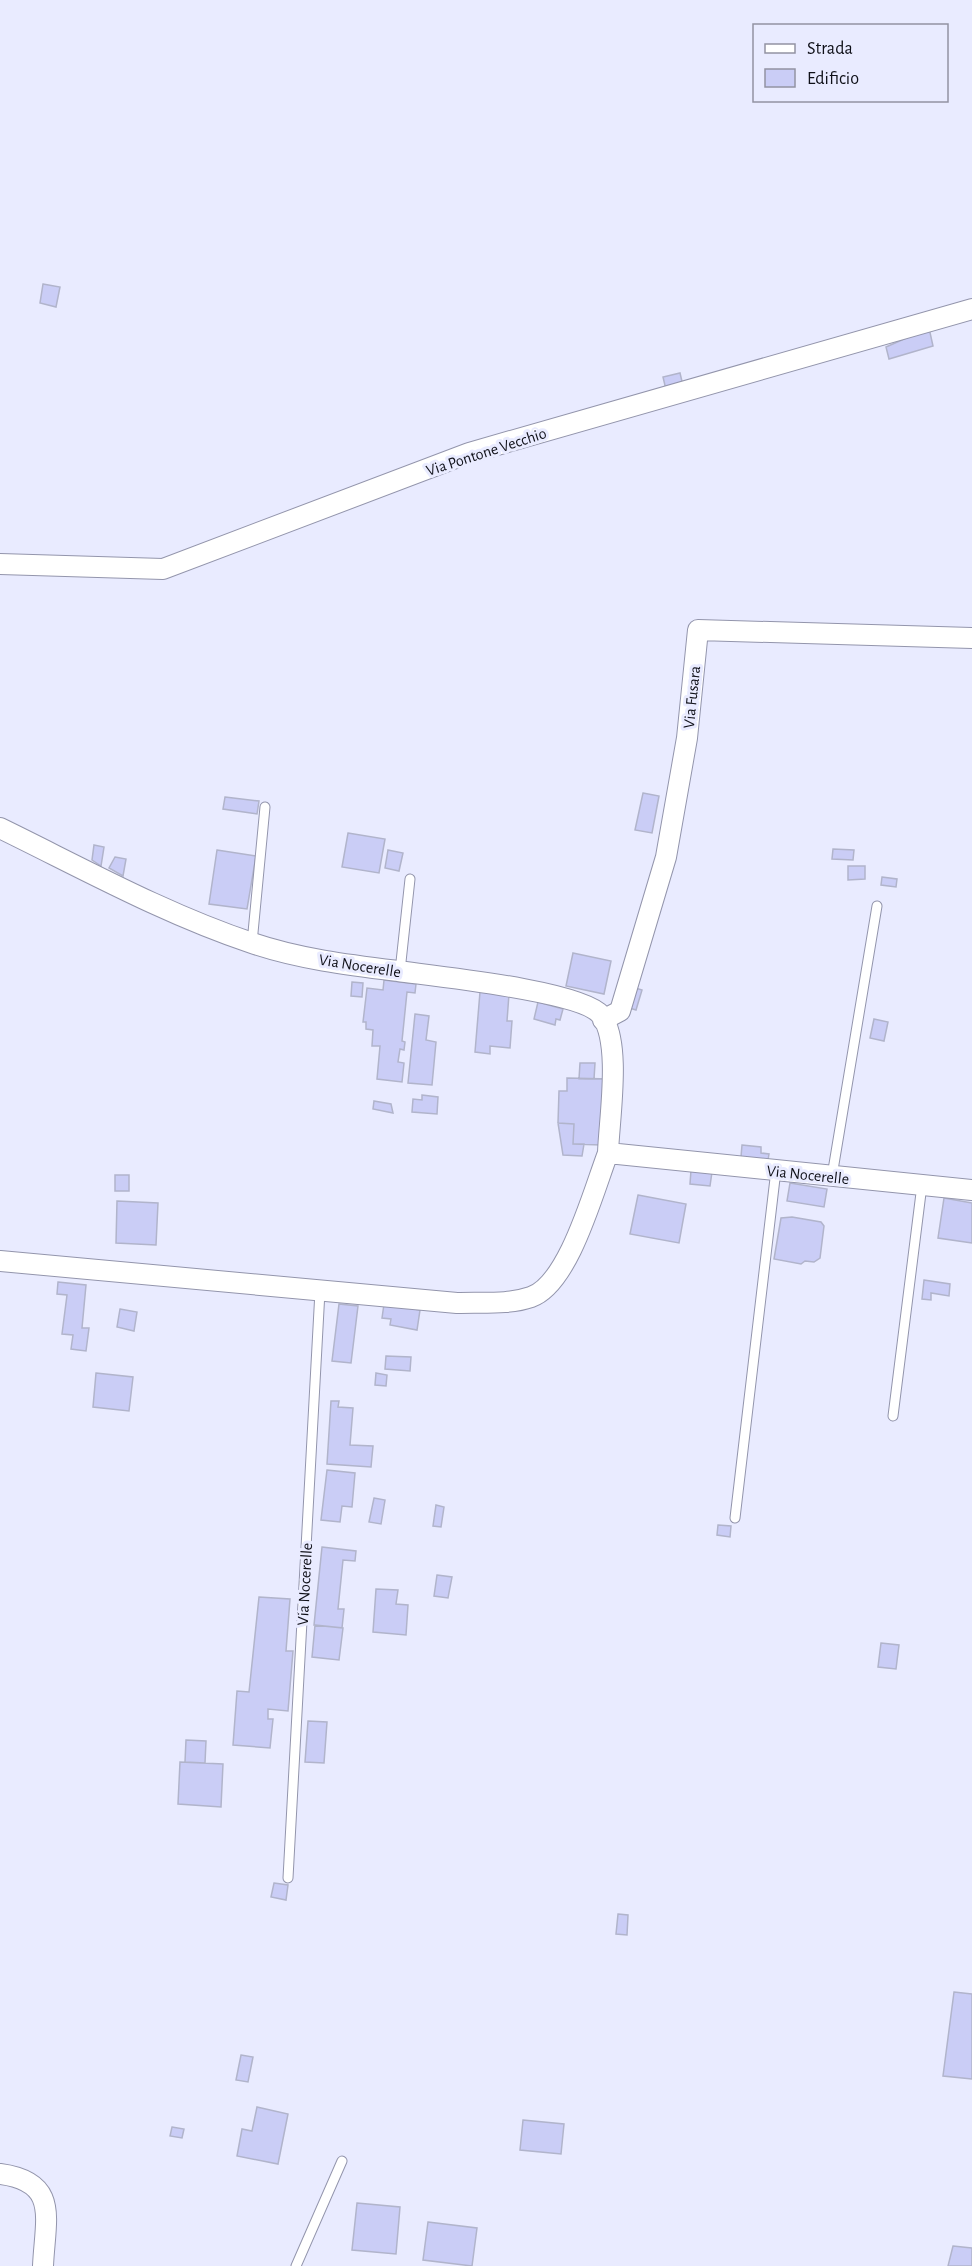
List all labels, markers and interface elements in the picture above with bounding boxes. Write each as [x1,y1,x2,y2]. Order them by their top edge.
legend [753,24,948,102]
text: Strada [807,40,853,58]
text: Edificio [807,70,859,88]
street label: Via Pontone Vecchio [424,425,549,479]
street label: Via Fusara [681,665,703,729]
street label: Via Nocerelle [318,952,402,980]
street label: Via Nocerelle [766,1163,850,1187]
street label: Via Nocerelle [295,1542,315,1626]

